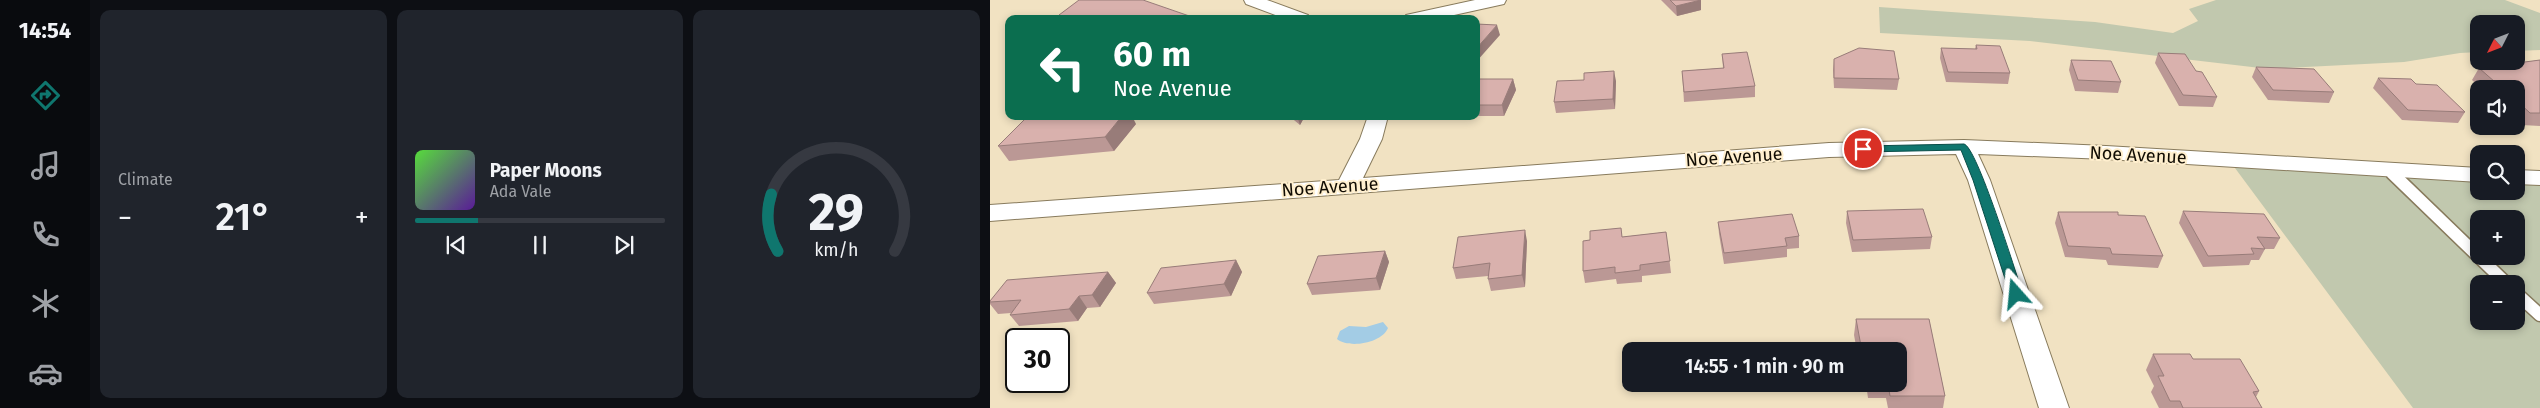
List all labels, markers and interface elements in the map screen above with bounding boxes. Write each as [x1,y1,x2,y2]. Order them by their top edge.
north arrow [2470,15,2525,70]
map controls [2470,15,2525,330]
text: 14:54 [19,17,71,44]
text: 60 m [1113,33,1191,75]
icon: left [1030,35,1095,100]
text: Noe Avenue [1113,75,1232,102]
icon: directions [28,78,63,113]
button: sound [2470,80,2525,135]
pin [1842,128,1884,170]
icon: arrive [1849,135,1877,163]
street label: Noe Avenue [2089,141,2187,169]
street label: Noe Avenue [1685,143,1783,171]
button: search [2470,145,2525,200]
icon: music [28,148,63,183]
text: Paper Moons [490,159,602,182]
text: Climate [118,170,173,189]
street label: Noe Avenue [1281,173,1379,201]
text: 29 [809,181,864,244]
text: Ada Vale [490,182,551,201]
text: 21° [215,194,271,240]
text: − [118,201,132,234]
text: + [355,201,369,234]
button: + [2470,210,2525,265]
icon: phone [28,217,63,252]
icon: previous [442,231,470,259]
icon: pause [526,231,554,259]
icon: next [610,231,638,259]
text: km/h [815,239,859,261]
position arrow [1989,267,2041,319]
button: − [2470,275,2525,330]
icon: climate [28,286,63,321]
speed limit sign: 30 [1005,328,1070,393]
text: 14:55 · 1 min · 90 m [1685,355,1844,378]
icon: car [28,356,63,391]

